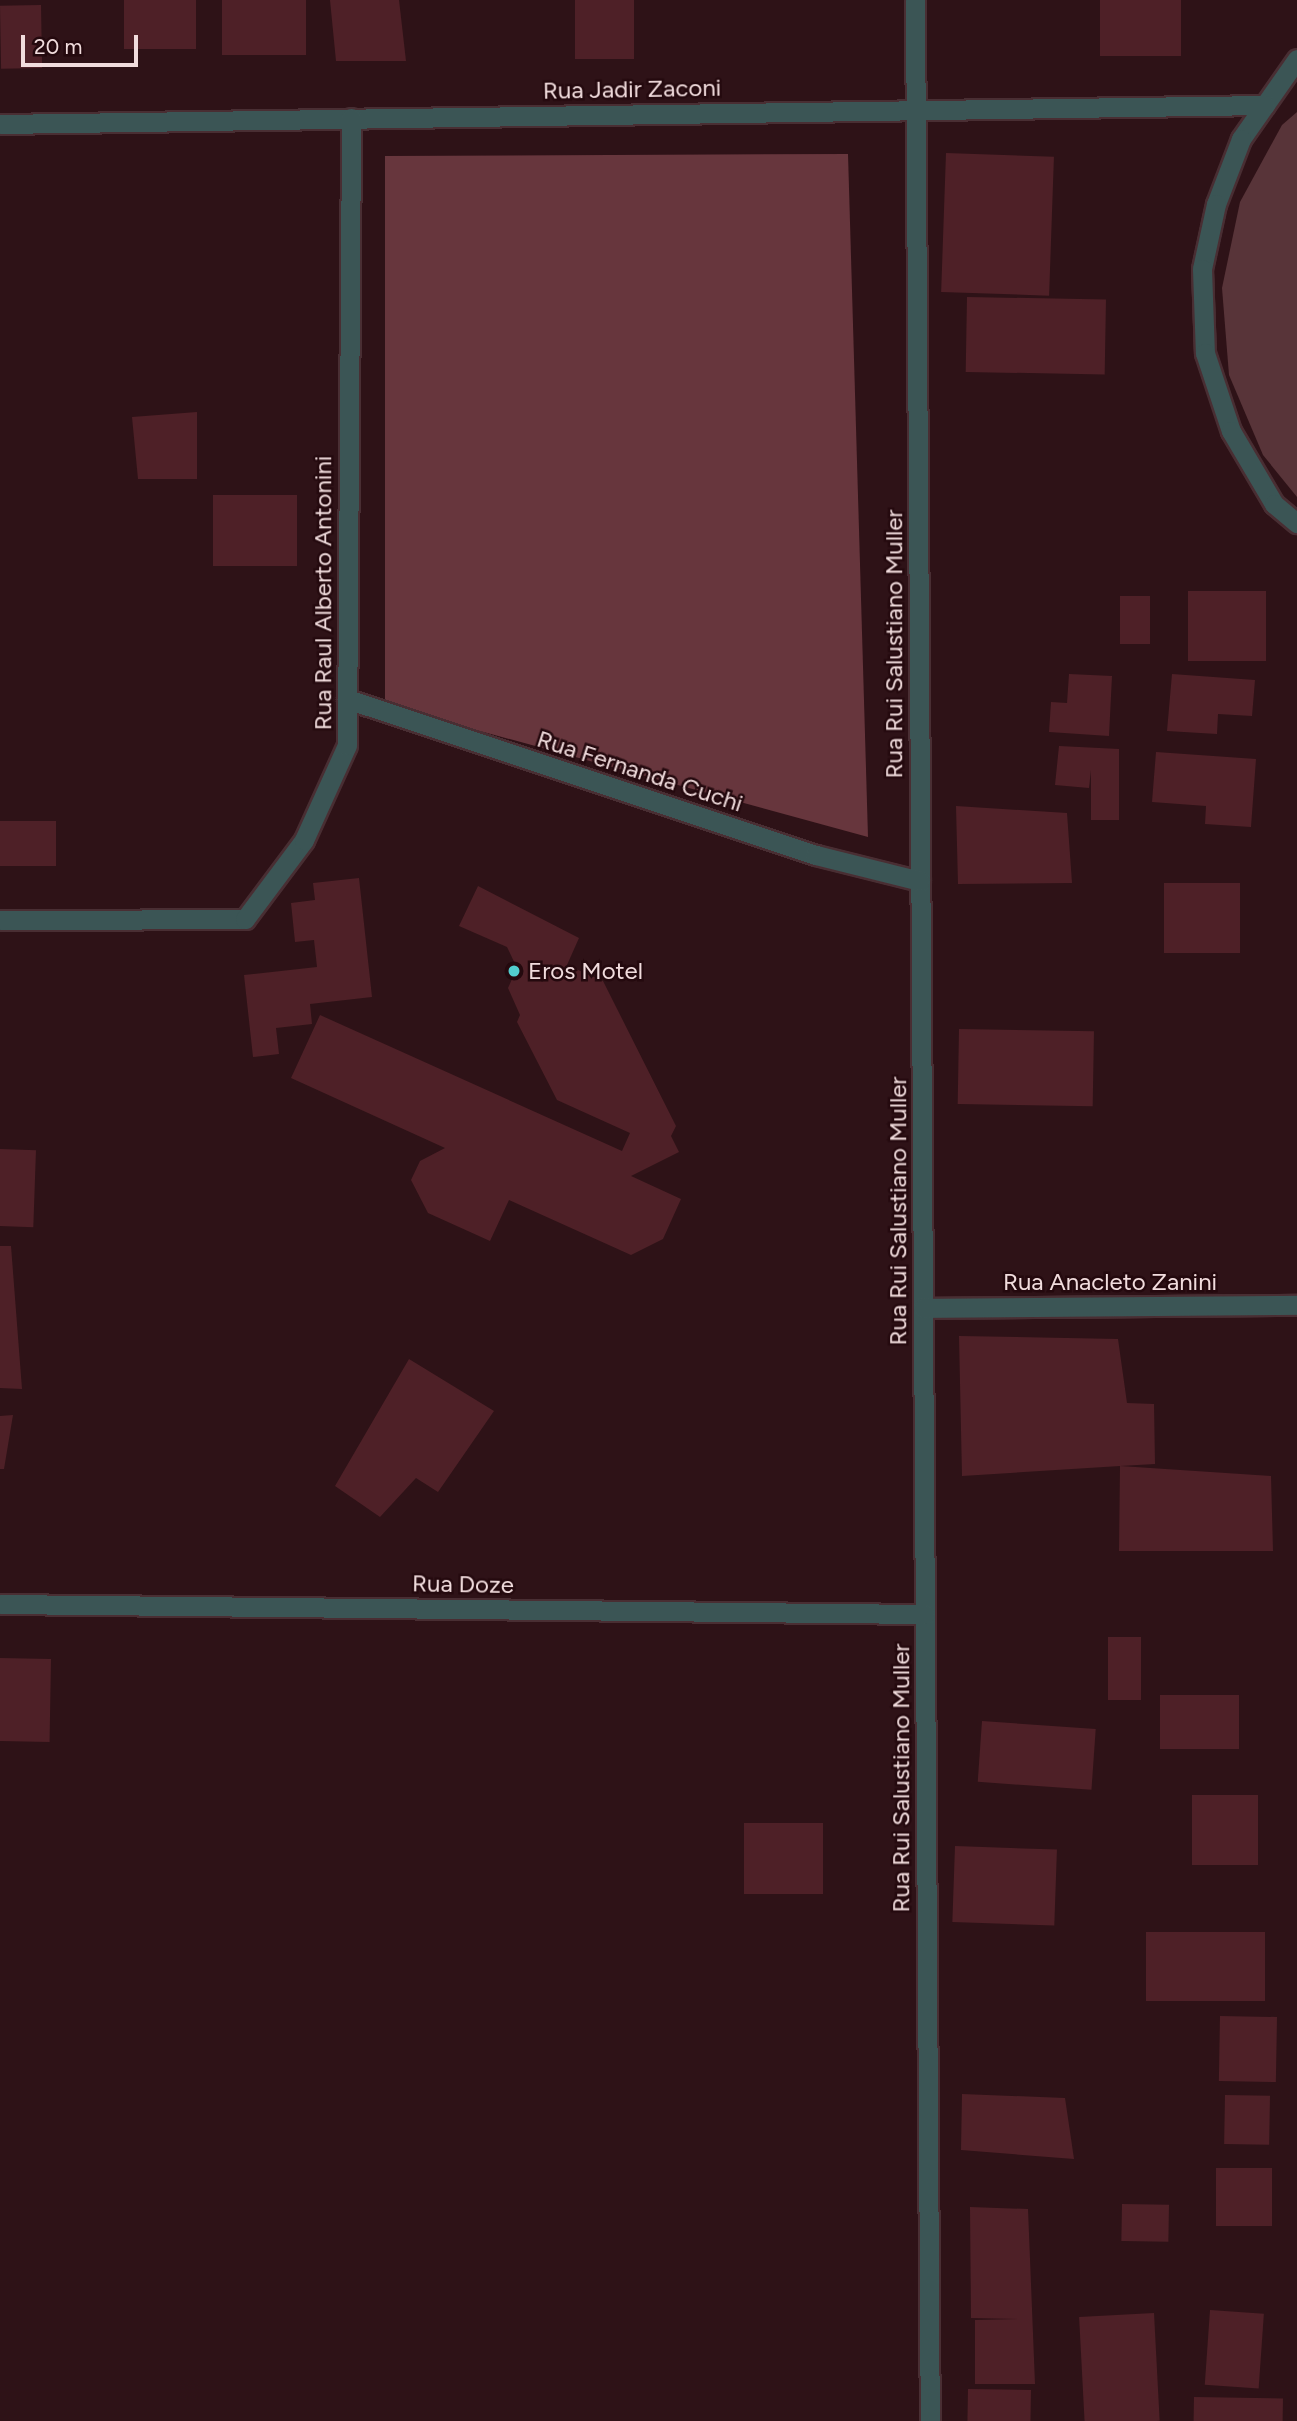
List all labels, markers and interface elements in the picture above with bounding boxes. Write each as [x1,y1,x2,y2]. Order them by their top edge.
scale bar [24,21,142,65]
text: 20 m [34,34,82,59]
street label: Rua Jadir Zaconi [543,73,721,105]
street label: Rua Raul Alberto Antonini [309,456,337,730]
street label: Rua Rui Salustiano Muller [880,510,908,778]
street label: Rua Fernanda Cuchi [534,724,746,818]
place label: Eros Motel [528,957,643,985]
marker: Eros Motel [506,963,522,979]
street label: Rua Rui Salustiano Muller [884,1077,912,1345]
street label: Rua Anacleto Zanini [1003,1268,1217,1296]
street label: Rua Doze [412,1569,514,1599]
street label: Rua Rui Salustiano Muller [887,1644,915,1912]

